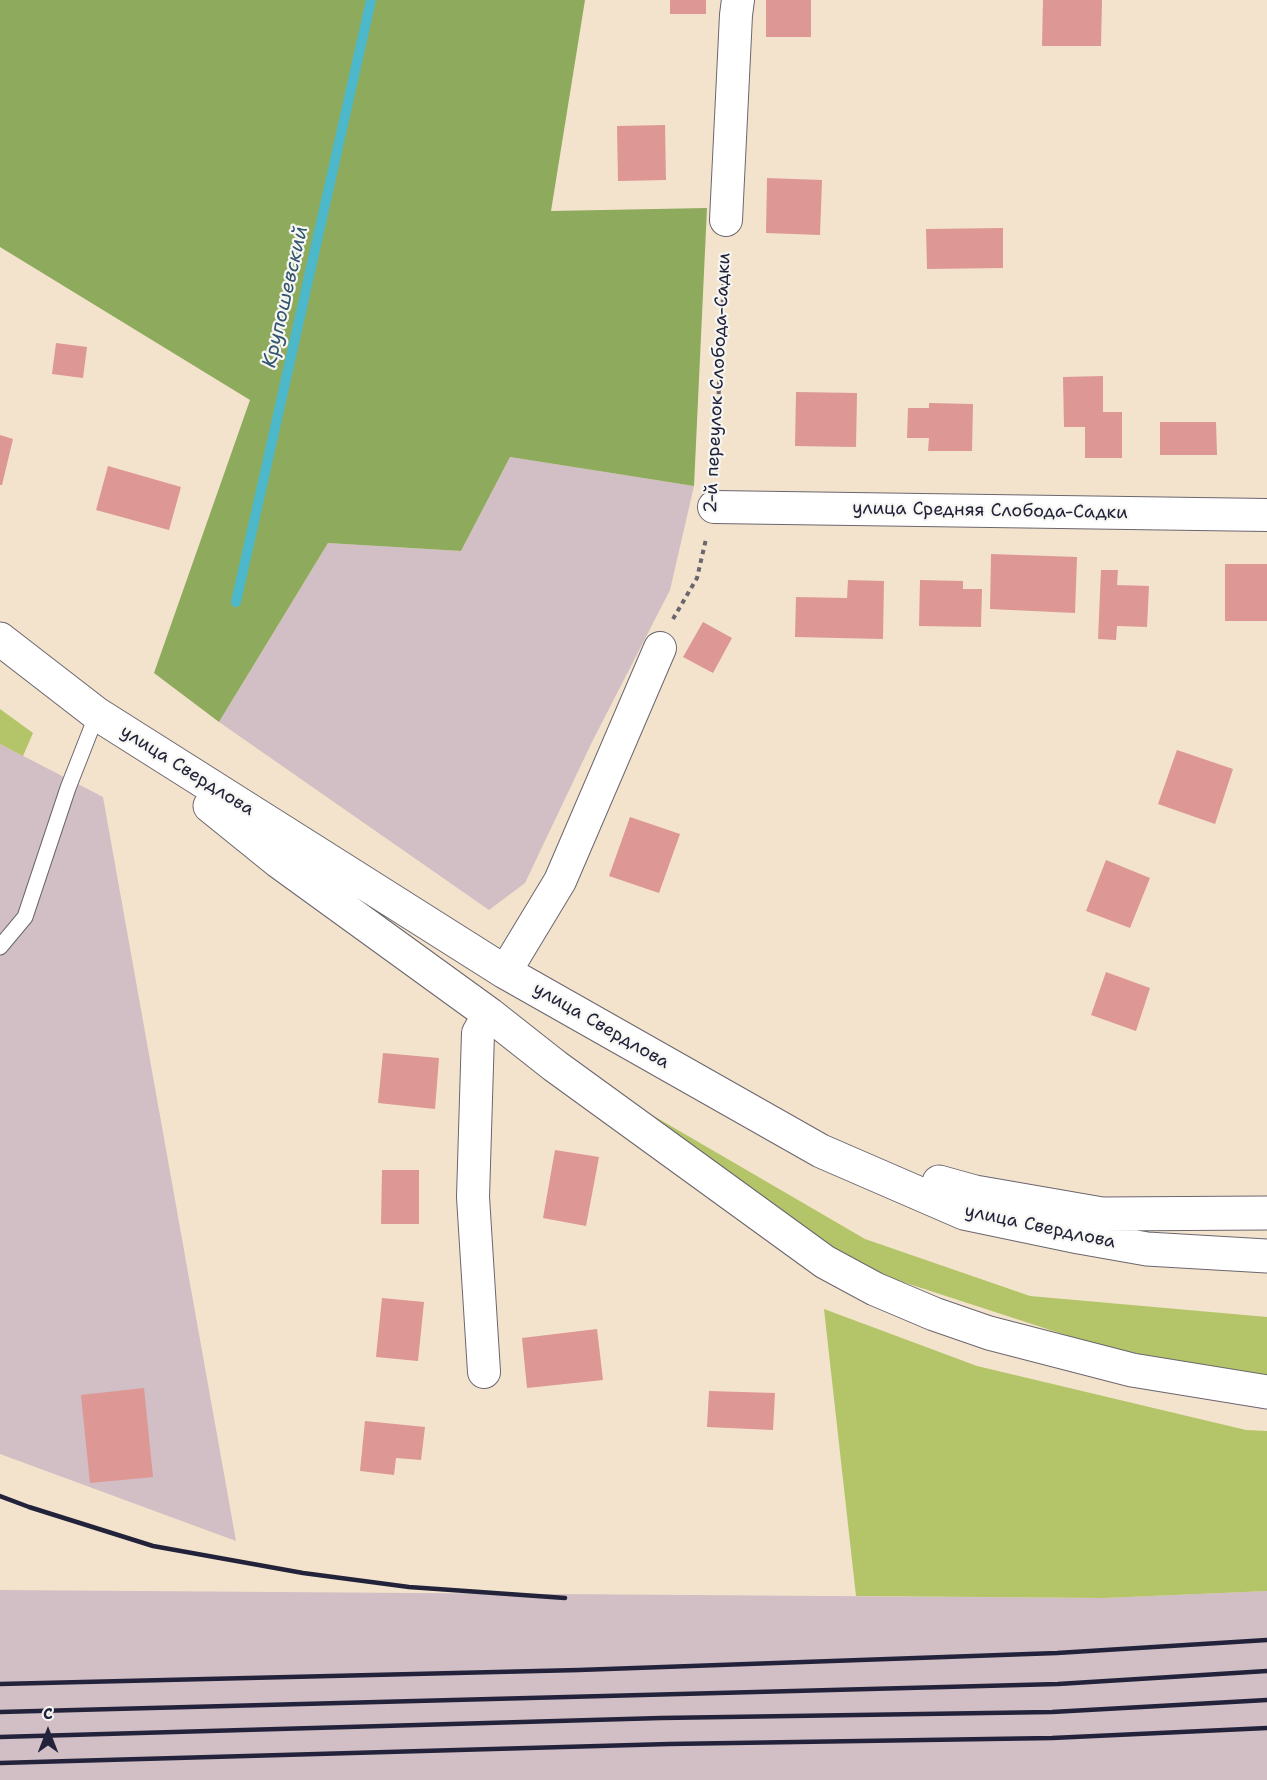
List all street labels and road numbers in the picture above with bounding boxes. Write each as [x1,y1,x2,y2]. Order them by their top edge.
street label: 2-й переулок Слобода-Садки [700,252,736,514]
street label: улица Средняя Слобода-Садки [852,498,1128,524]
street label: улица Свердлова [116,721,258,821]
street label: улица Свердлова [529,978,673,1074]
street label: улица Свердлова [963,1200,1117,1254]

